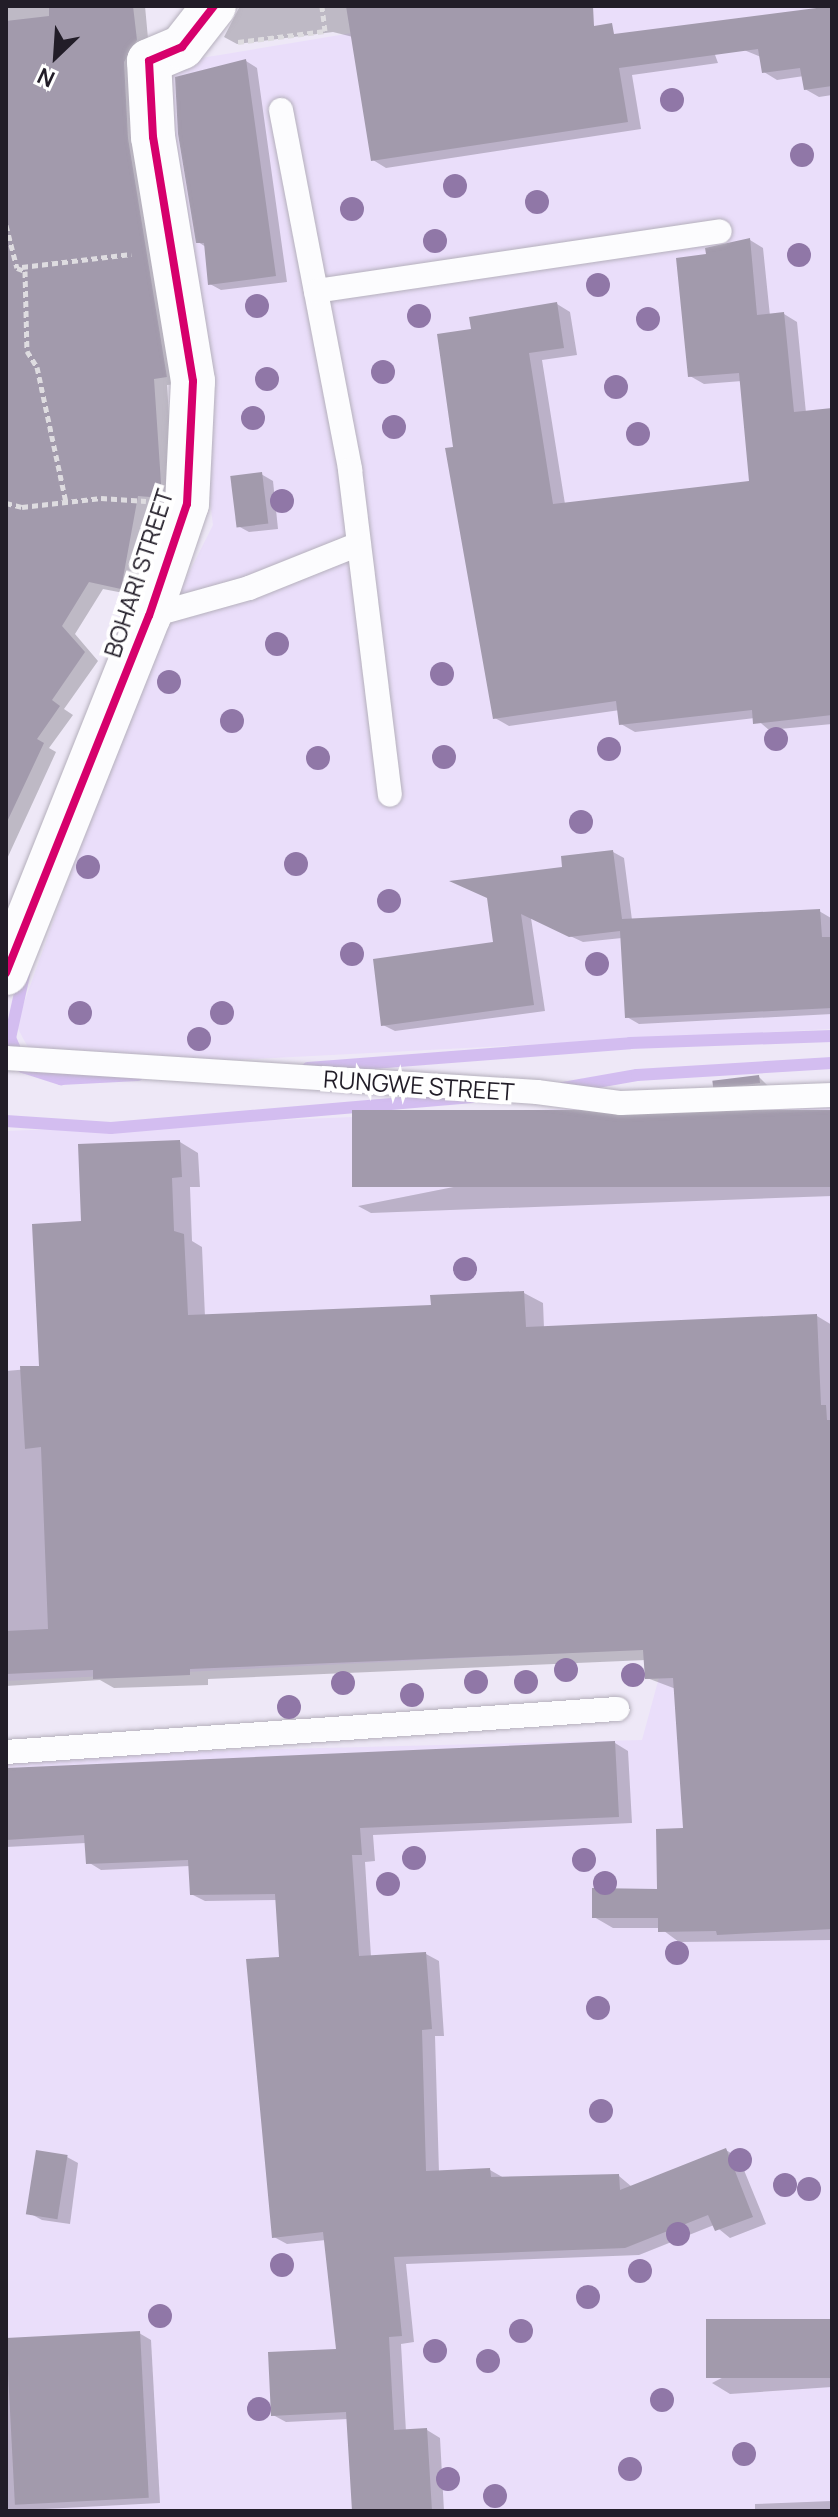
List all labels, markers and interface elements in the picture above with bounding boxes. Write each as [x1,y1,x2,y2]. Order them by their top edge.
north arrow [16,16,96,96]
text: N [32,61,59,95]
street label: BOHARI STREET [97,485,179,661]
street label: RUNGWE STREET [322,1064,516,1106]

